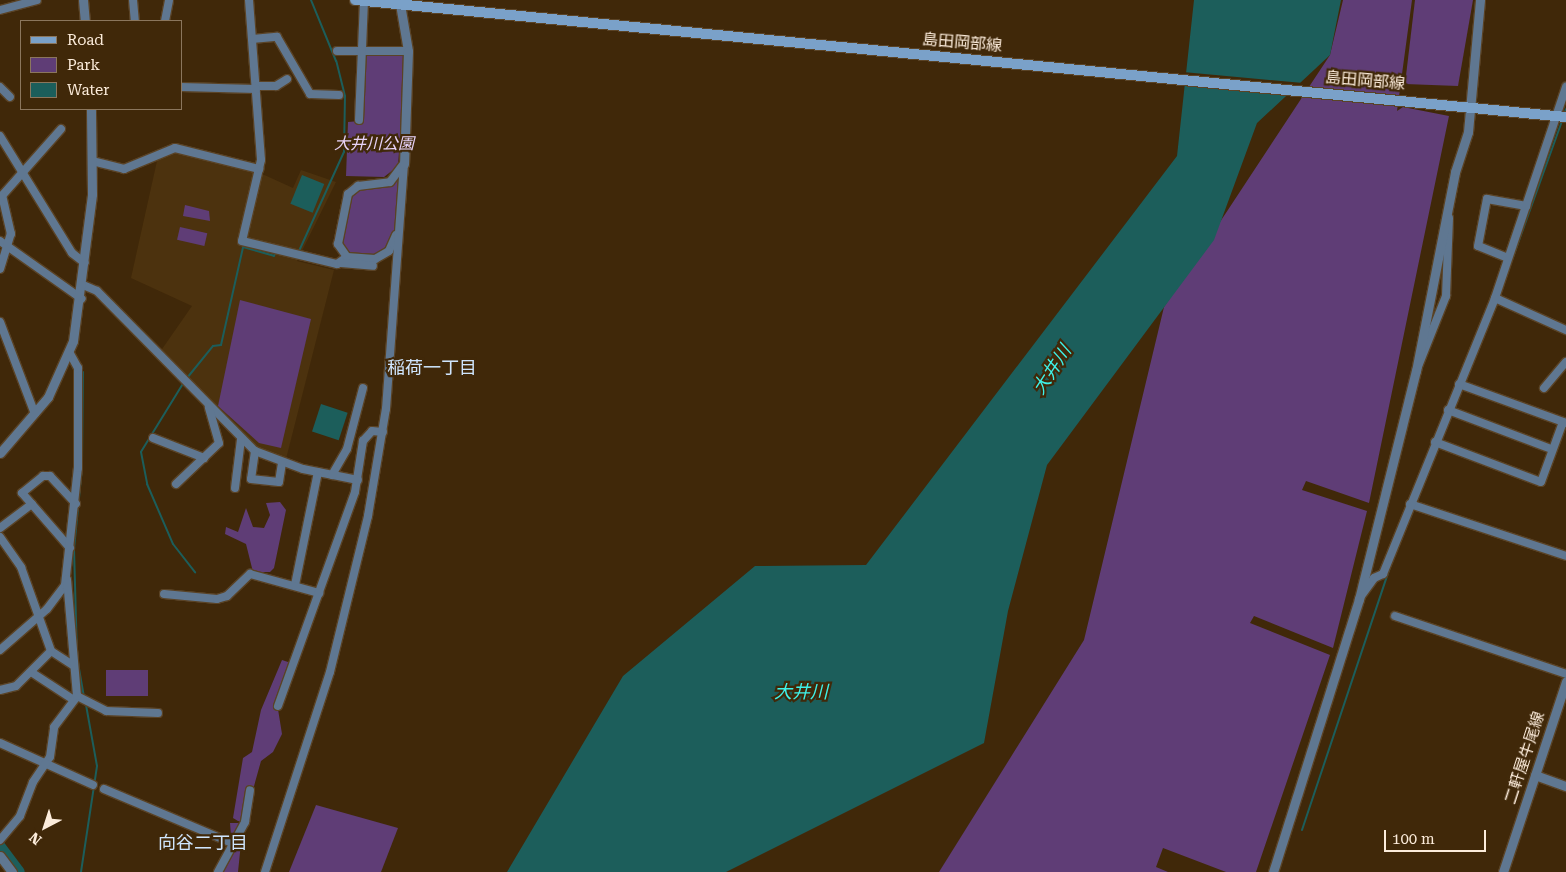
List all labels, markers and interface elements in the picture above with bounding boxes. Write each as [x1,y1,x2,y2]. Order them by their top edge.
legend [20,20,182,110]
street label: 島田岡部線 [921,30,1003,56]
text: Road [67,31,104,49]
text: Park [67,56,100,74]
street label: 島田岡部線 [1324,68,1406,94]
text: Water [67,81,109,99]
park label: 大井川公園 [334,134,414,154]
water label: 大井川 [1028,341,1076,399]
district label: 稲荷一丁目 [387,357,477,379]
water label: 大井川 [774,681,828,703]
street label: 二軒屋牛尾線 [1501,709,1549,807]
north arrow [20,802,70,852]
scale bar [1386,820,1488,852]
text: N [26,829,45,848]
text: 100 m [1392,830,1435,848]
district label: 向谷二丁目 [158,832,248,854]

